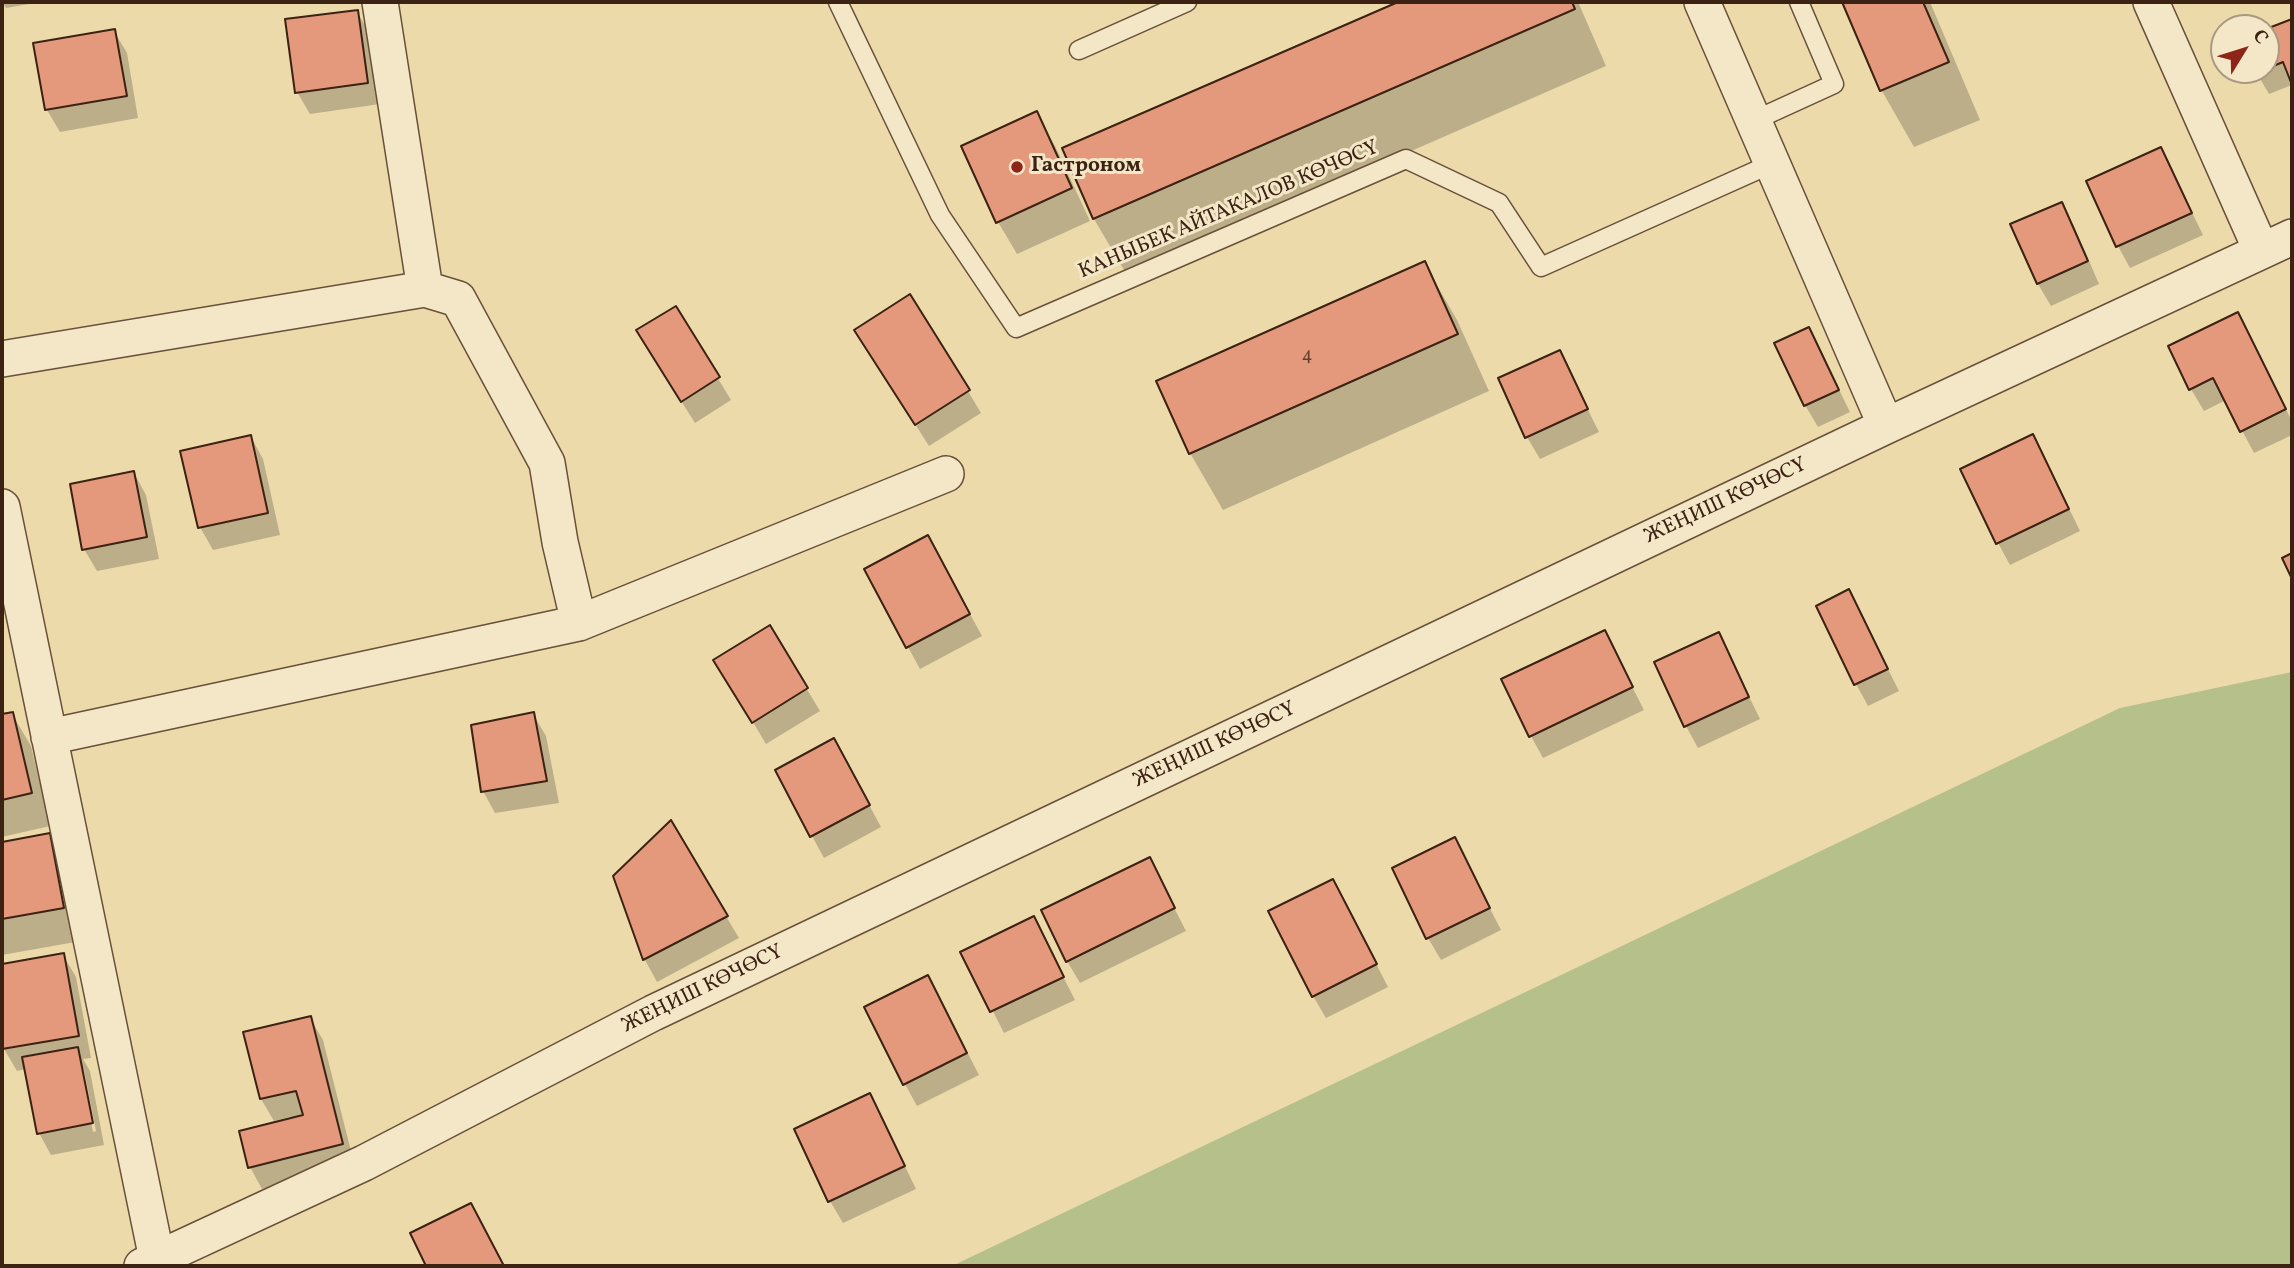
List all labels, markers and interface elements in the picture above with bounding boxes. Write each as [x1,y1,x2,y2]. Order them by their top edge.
north arrow [2210,14,2280,84]
text: С [2246,24,2274,50]
street label: КАНЫБЕК АЙТАКАЛОВ КӨЧӨСҮ [1075,136,1383,286]
place label: Гастроном [1031,154,1141,180]
marker: Гастроном [1009,159,1025,175]
house number: 4 [1302,346,1312,368]
street label: ЖЕҢИШ КӨЧӨСҮ [1641,453,1811,551]
street label: ЖЕҢИШ КӨЧӨСҮ [1130,697,1300,795]
street label: ЖЕҢИШ КӨЧӨСҮ [618,940,788,1040]

